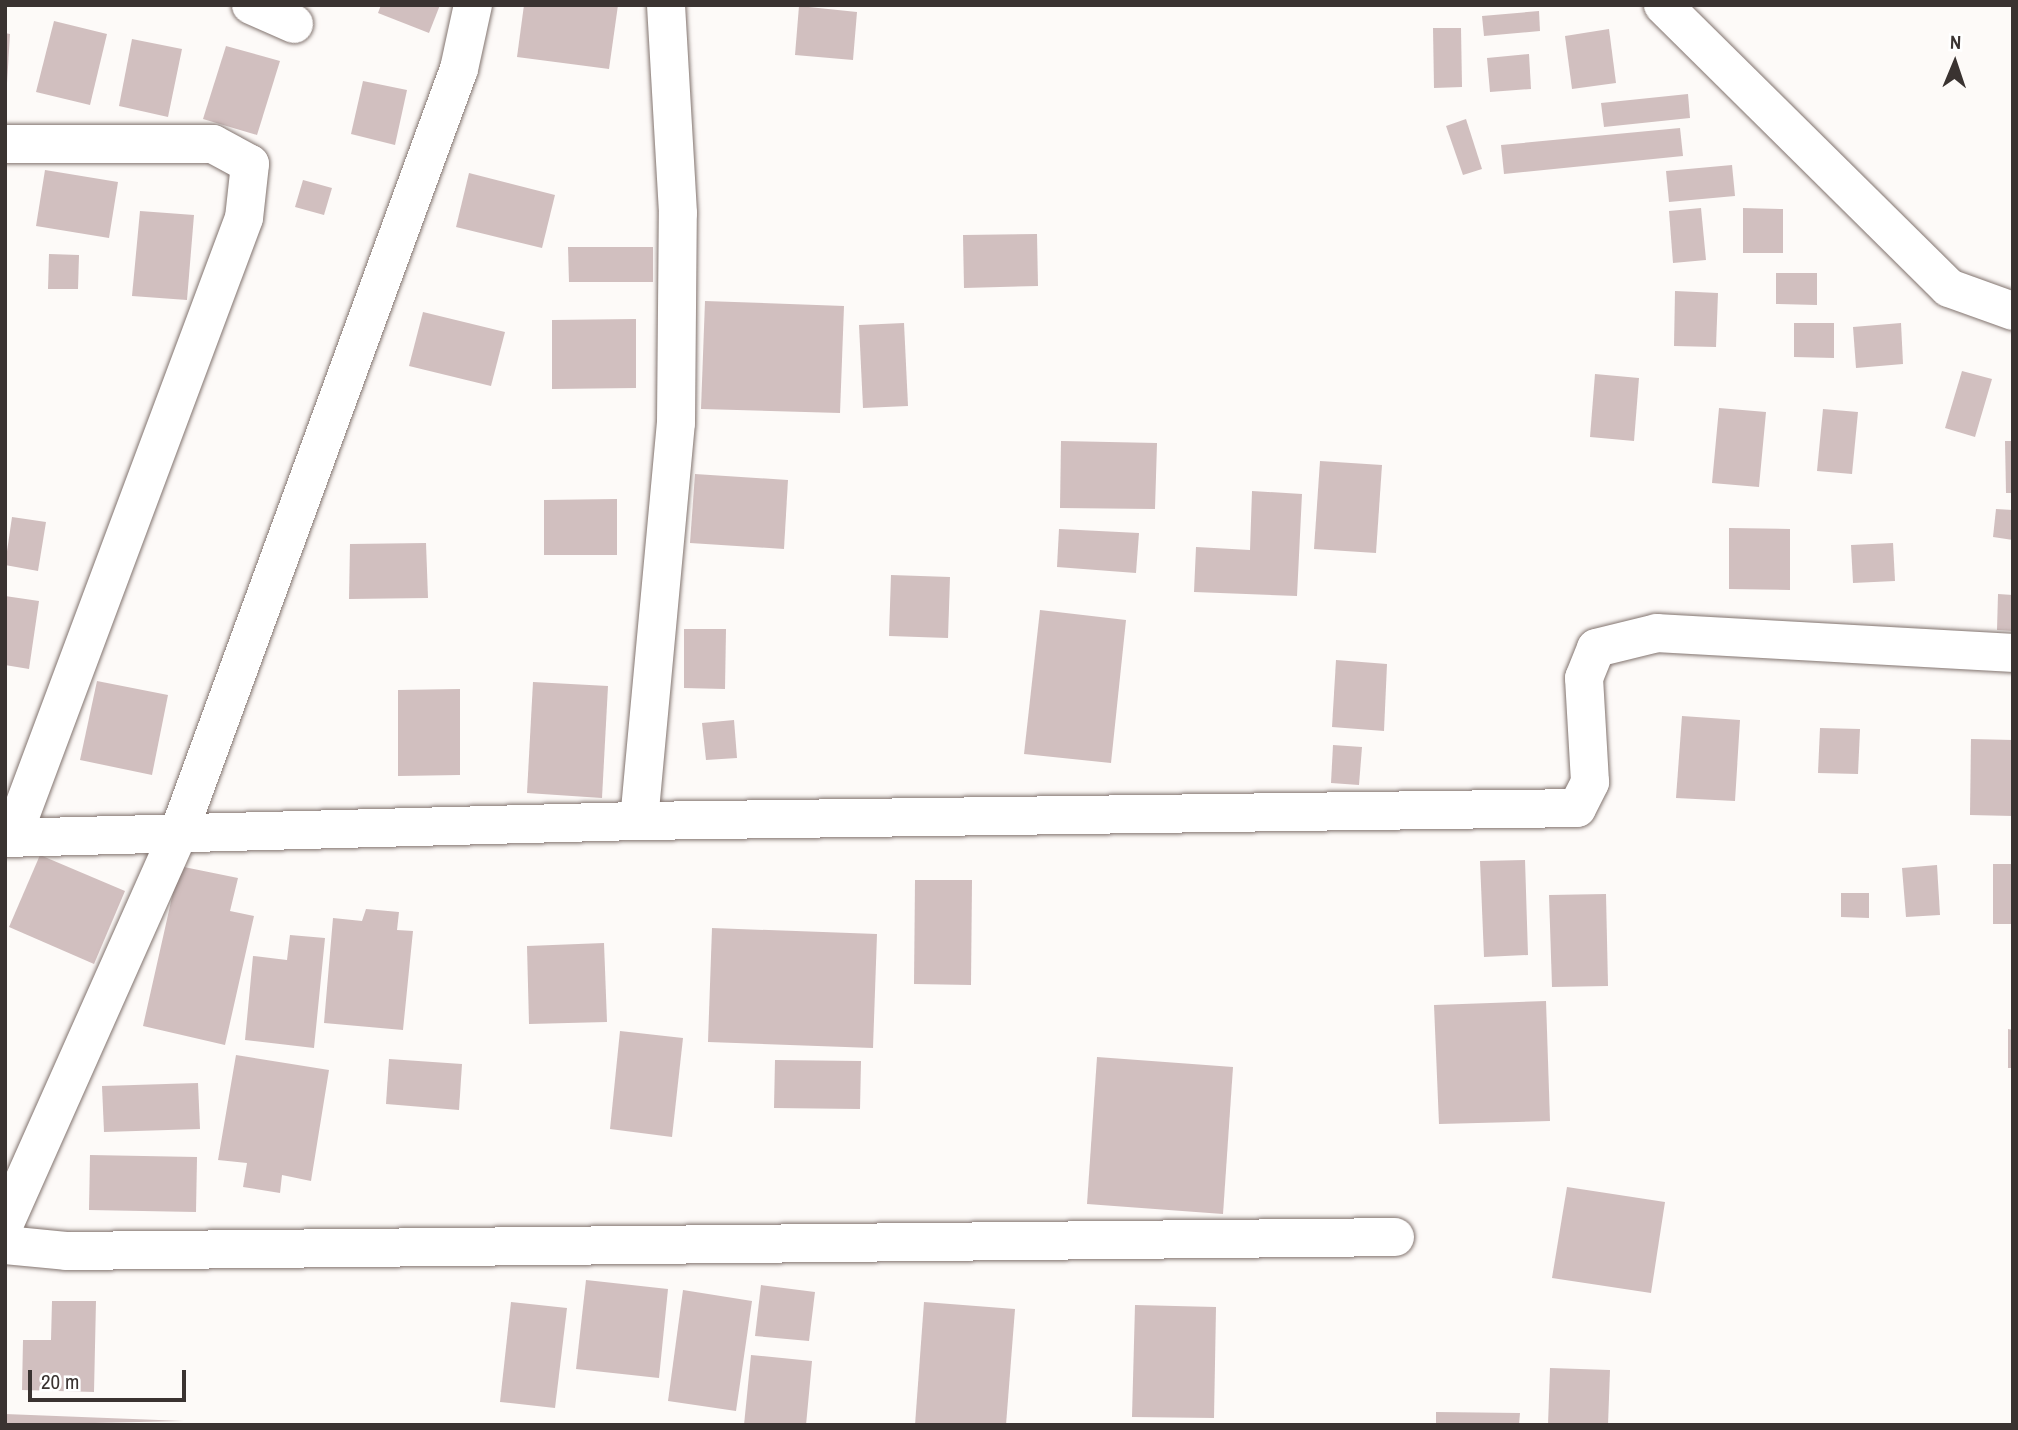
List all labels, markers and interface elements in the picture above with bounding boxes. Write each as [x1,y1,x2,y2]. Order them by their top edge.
north arrow [1920,28,1990,98]
text: N [1950,29,1962,55]
scale bar [32,1356,189,1400]
text: 20 m [41,1367,79,1396]

